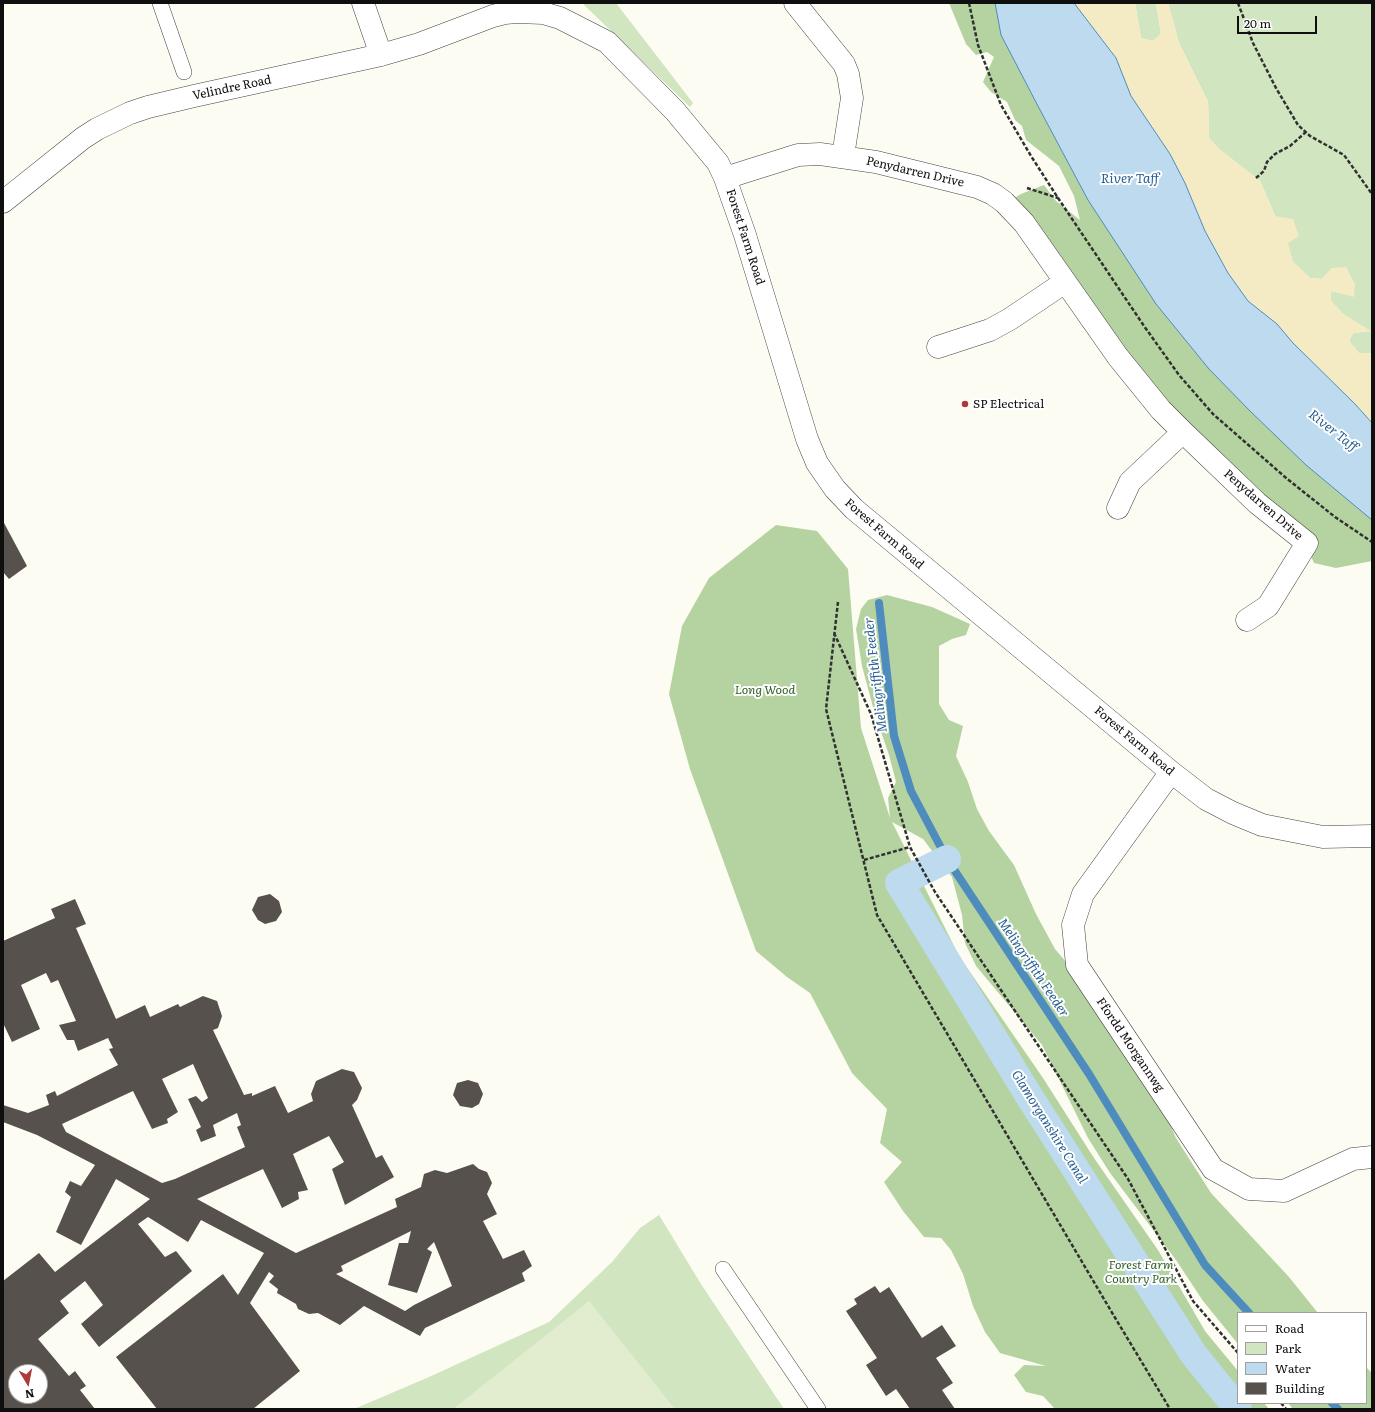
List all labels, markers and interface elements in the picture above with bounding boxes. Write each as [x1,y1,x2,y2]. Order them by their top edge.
scale bar [1239,8,1319,34]
text: 20 m [1244,14,1271,32]
street label: Velindre Road [191,73,273,103]
street label: Penydarren Drive [865,154,965,190]
water label: River Taff [1101,171,1159,187]
street label: Forest Farm Road [723,187,767,287]
place label: SP Electrical [973,397,1044,411]
marker: SP Electrical [960,399,970,409]
water label: River Taff [1305,407,1361,455]
street label: Penydarren Drive [1220,467,1306,543]
street label: Forest Farm Road [842,496,926,572]
water label: Melingriffith Feeder [861,617,891,733]
park label: Long Wood [735,683,795,697]
street label: Forest Farm Road [1091,703,1177,779]
water label: Melingriffith Feeder [994,916,1072,1020]
street label: Ffordd Morgannwg [1093,995,1167,1095]
water label: Glamorganshire Canal [1008,1068,1090,1186]
park label: Forest Farm Country Park [1105,1258,1177,1286]
legend [1237,1312,1367,1404]
text: Road [1275,1319,1304,1337]
text: Park [1275,1339,1301,1357]
text: Water [1275,1359,1311,1377]
north arrow [8,1364,48,1404]
text: Building [1275,1379,1324,1397]
text: N [24,1386,36,1404]

